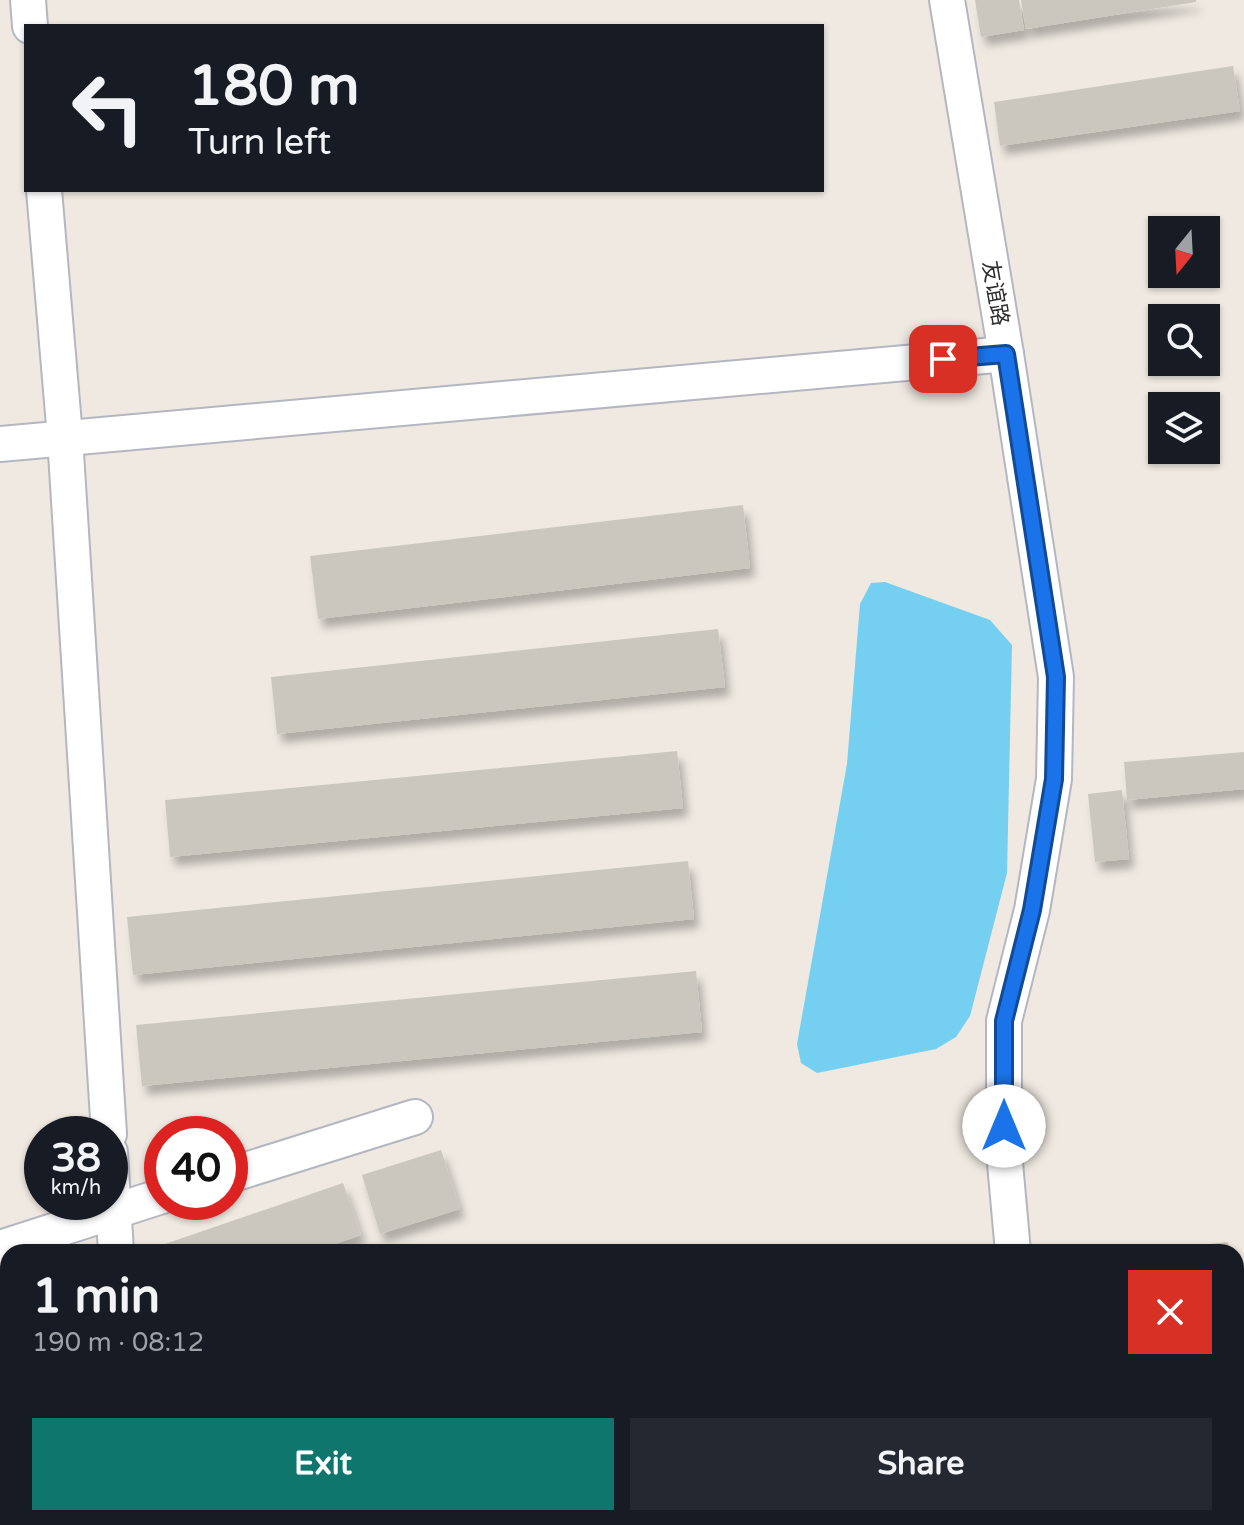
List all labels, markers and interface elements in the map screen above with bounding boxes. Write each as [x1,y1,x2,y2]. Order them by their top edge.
text: 180 m [188,53,359,120]
icon: left [56,56,160,160]
text: Turn left [188,121,331,164]
north arrow [1148,216,1220,288]
map controls [1148,216,1220,464]
street label: 友谊路 [976,258,1014,328]
button: search [1148,304,1220,376]
pin [909,325,977,393]
icon: arrive [921,337,965,381]
button: layers [1148,392,1220,464]
position arrow [962,1084,1046,1168]
speed limit sign: 40 [144,1116,248,1220]
text: 38 [51,1134,101,1182]
text: km/h [51,1176,101,1200]
text: 1 min [32,1268,160,1326]
button: close [1128,1270,1212,1354]
text: 190 m · 08:12 [32,1327,204,1358]
button: Exit [32,1418,614,1510]
button: Share [630,1418,1212,1510]

